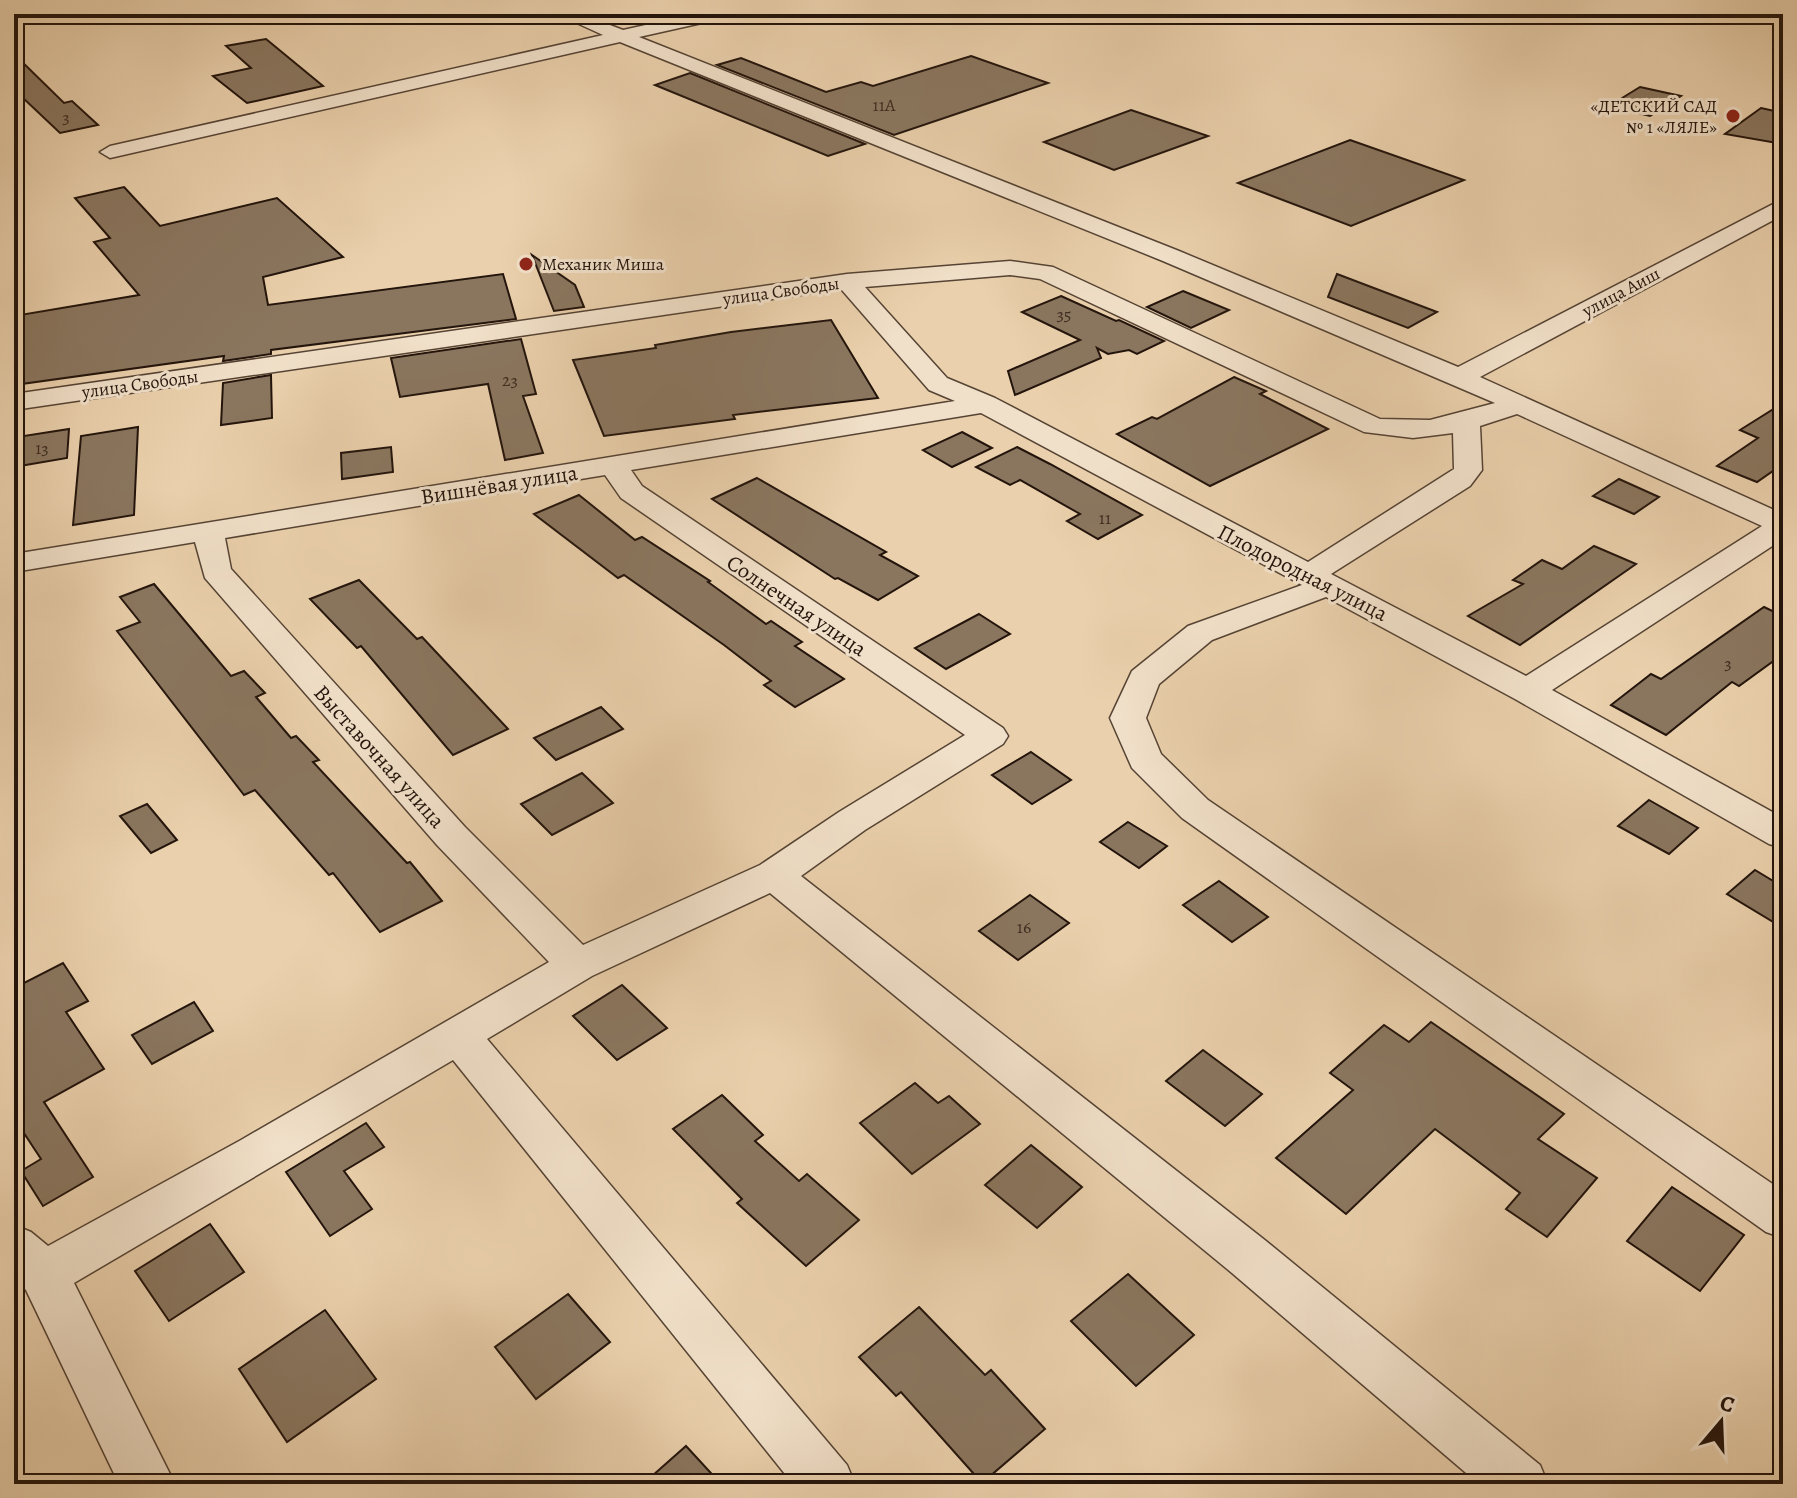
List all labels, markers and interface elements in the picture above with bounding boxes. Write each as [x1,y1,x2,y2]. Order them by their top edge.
house number: 11А [873,93,896,117]
place label: «ДЕТСКИЙ САД № 1 «ЛЯЛЕ» [1590,94,1717,139]
house number: 3 [62,105,70,129]
marker: «ДЕТСКИЙ САД № 1 «ЛЯЛЕ» [1724,107,1742,125]
place label: Механик Миша [542,252,665,276]
marker: Механик Миша [517,255,535,273]
street label: улица Аиш [1577,261,1664,323]
street label: улица Свободы [720,271,841,311]
house number: 35 [1056,302,1072,326]
street label: улица Свободы [79,364,200,404]
house number: 23 [502,368,518,392]
house number: 13 [35,436,49,460]
street label: Вишнёвая улица [419,458,581,512]
house number: 11 [1099,506,1111,530]
street label: Плодородная улица [1212,517,1394,629]
street label: Солнечная улица [721,548,873,664]
house number: 3 [1724,651,1732,675]
street label: Выставочная улица [307,679,452,835]
house number: 16 [1017,915,1031,939]
north arrow [1681,1382,1761,1462]
text: С [1716,1388,1738,1420]

